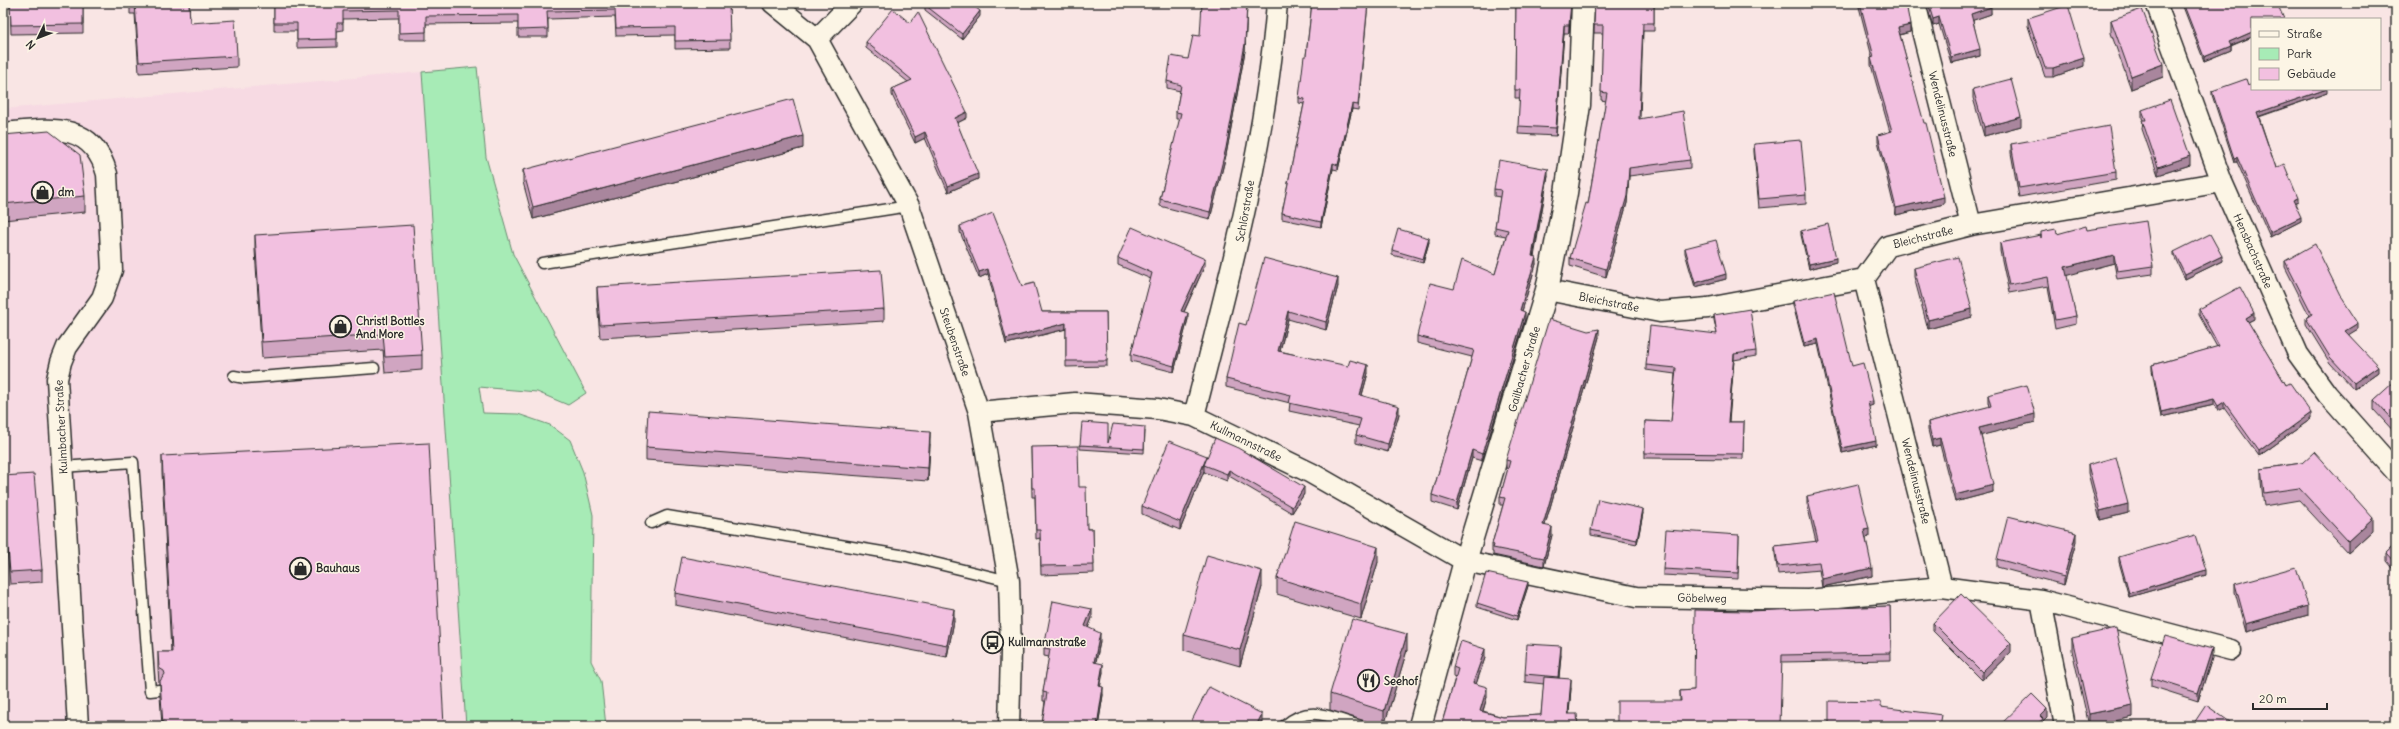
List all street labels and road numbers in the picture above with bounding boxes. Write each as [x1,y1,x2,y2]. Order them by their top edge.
street label: Wendelinusstraße [1926,70,1960,159]
street label: Schlörstraße [1233,179,1257,243]
street label: Hensbachstraße [2230,211,2276,291]
street label: Bleichstraße [1892,223,1954,251]
street label: Bleichstraße [1578,289,1640,315]
street label: Steubenstraße [937,306,973,378]
street label: Gailbacher Straße [1505,324,1543,414]
street label: Kulmbacher Straße [52,379,70,475]
street label: Kullmannstraße [1208,418,1284,464]
street label: Wendelinusstraße [1899,437,1933,526]
street label: Göbelweg [1677,591,1727,605]

